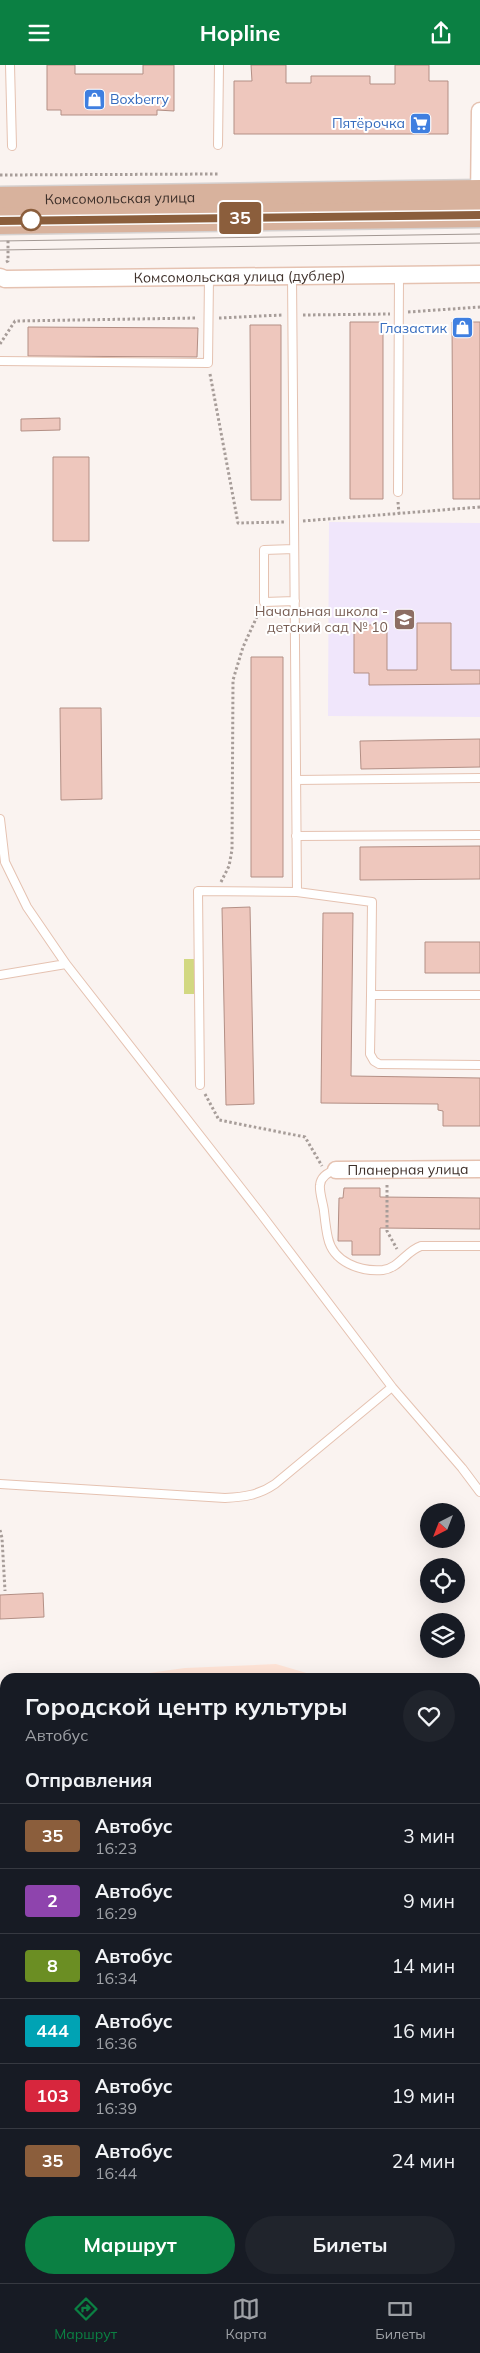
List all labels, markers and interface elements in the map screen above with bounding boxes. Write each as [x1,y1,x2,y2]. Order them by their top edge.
icon: menu [25,19,53,47]
text: Hopline [200,19,280,47]
icon: share [427,19,455,47]
shop icon: Boxberry [82,87,106,111]
place label: Boxberry [110,90,169,108]
supermarket icon: Пятёрочка [409,111,433,135]
place label: Пятёрочка [332,114,405,132]
street label: Комсомольская улица [45,188,195,208]
line badge: 35 [218,202,262,234]
text: 35 [229,206,251,229]
unlabelled marker [20,209,42,231]
street label: Комсомольская улица (дублер) [134,266,346,287]
shop icon: Глазастик [451,316,475,340]
place label: Глазастик [380,319,447,337]
place label: Начальная школа - детский сад № 10 [255,602,388,636]
school or university icon: Начальная школа - детский сад № 10 [392,607,416,631]
street label: Планерная улица [347,1160,469,1179]
north arrow [420,1503,465,1547]
map controls [420,1503,465,1658]
button: locate [420,1558,465,1603]
button: layers [420,1613,465,1658]
button: heart [403,1690,455,1742]
text: Городской центр культуры [25,1691,347,1721]
text: Автобус [25,1725,88,1745]
text: Отправления [25,1768,152,1792]
text: Автобус [95,1814,173,1838]
text: 35 [42,1824,63,1847]
text: 3 мин [403,1824,455,1848]
text: 16:23 [95,1838,137,1858]
text: Автобус [95,1879,173,1903]
text: 2 [47,1889,58,1912]
text: 9 мин [403,1889,455,1913]
text: 16:29 [95,1903,137,1923]
text: Автобус [95,1944,173,1968]
text: 8 [47,1954,58,1977]
text: 14 мин [392,1954,455,1978]
text: 16:34 [95,1968,137,1988]
text: Автобус [95,2009,173,2033]
text: 444 [36,2019,69,2042]
text: 16 мин [392,2019,455,2043]
text: 16:36 [95,2033,137,2053]
text: Автобус [95,2074,173,2098]
text: 103 [36,2084,69,2107]
text: 19 мин [392,2084,455,2108]
text: 16:39 [95,2098,137,2118]
text: Автобус [95,2139,173,2163]
text: 35 [42,2149,63,2172]
text: 24 мин [392,2149,455,2173]
text: 16:44 [95,2163,137,2183]
button: Маршрут [25,2216,235,2274]
button: Билеты [245,2216,455,2274]
tab: Маршрут [54,2295,117,2343]
tab: Карта [226,2295,267,2343]
tab: Билеты [375,2295,426,2343]

